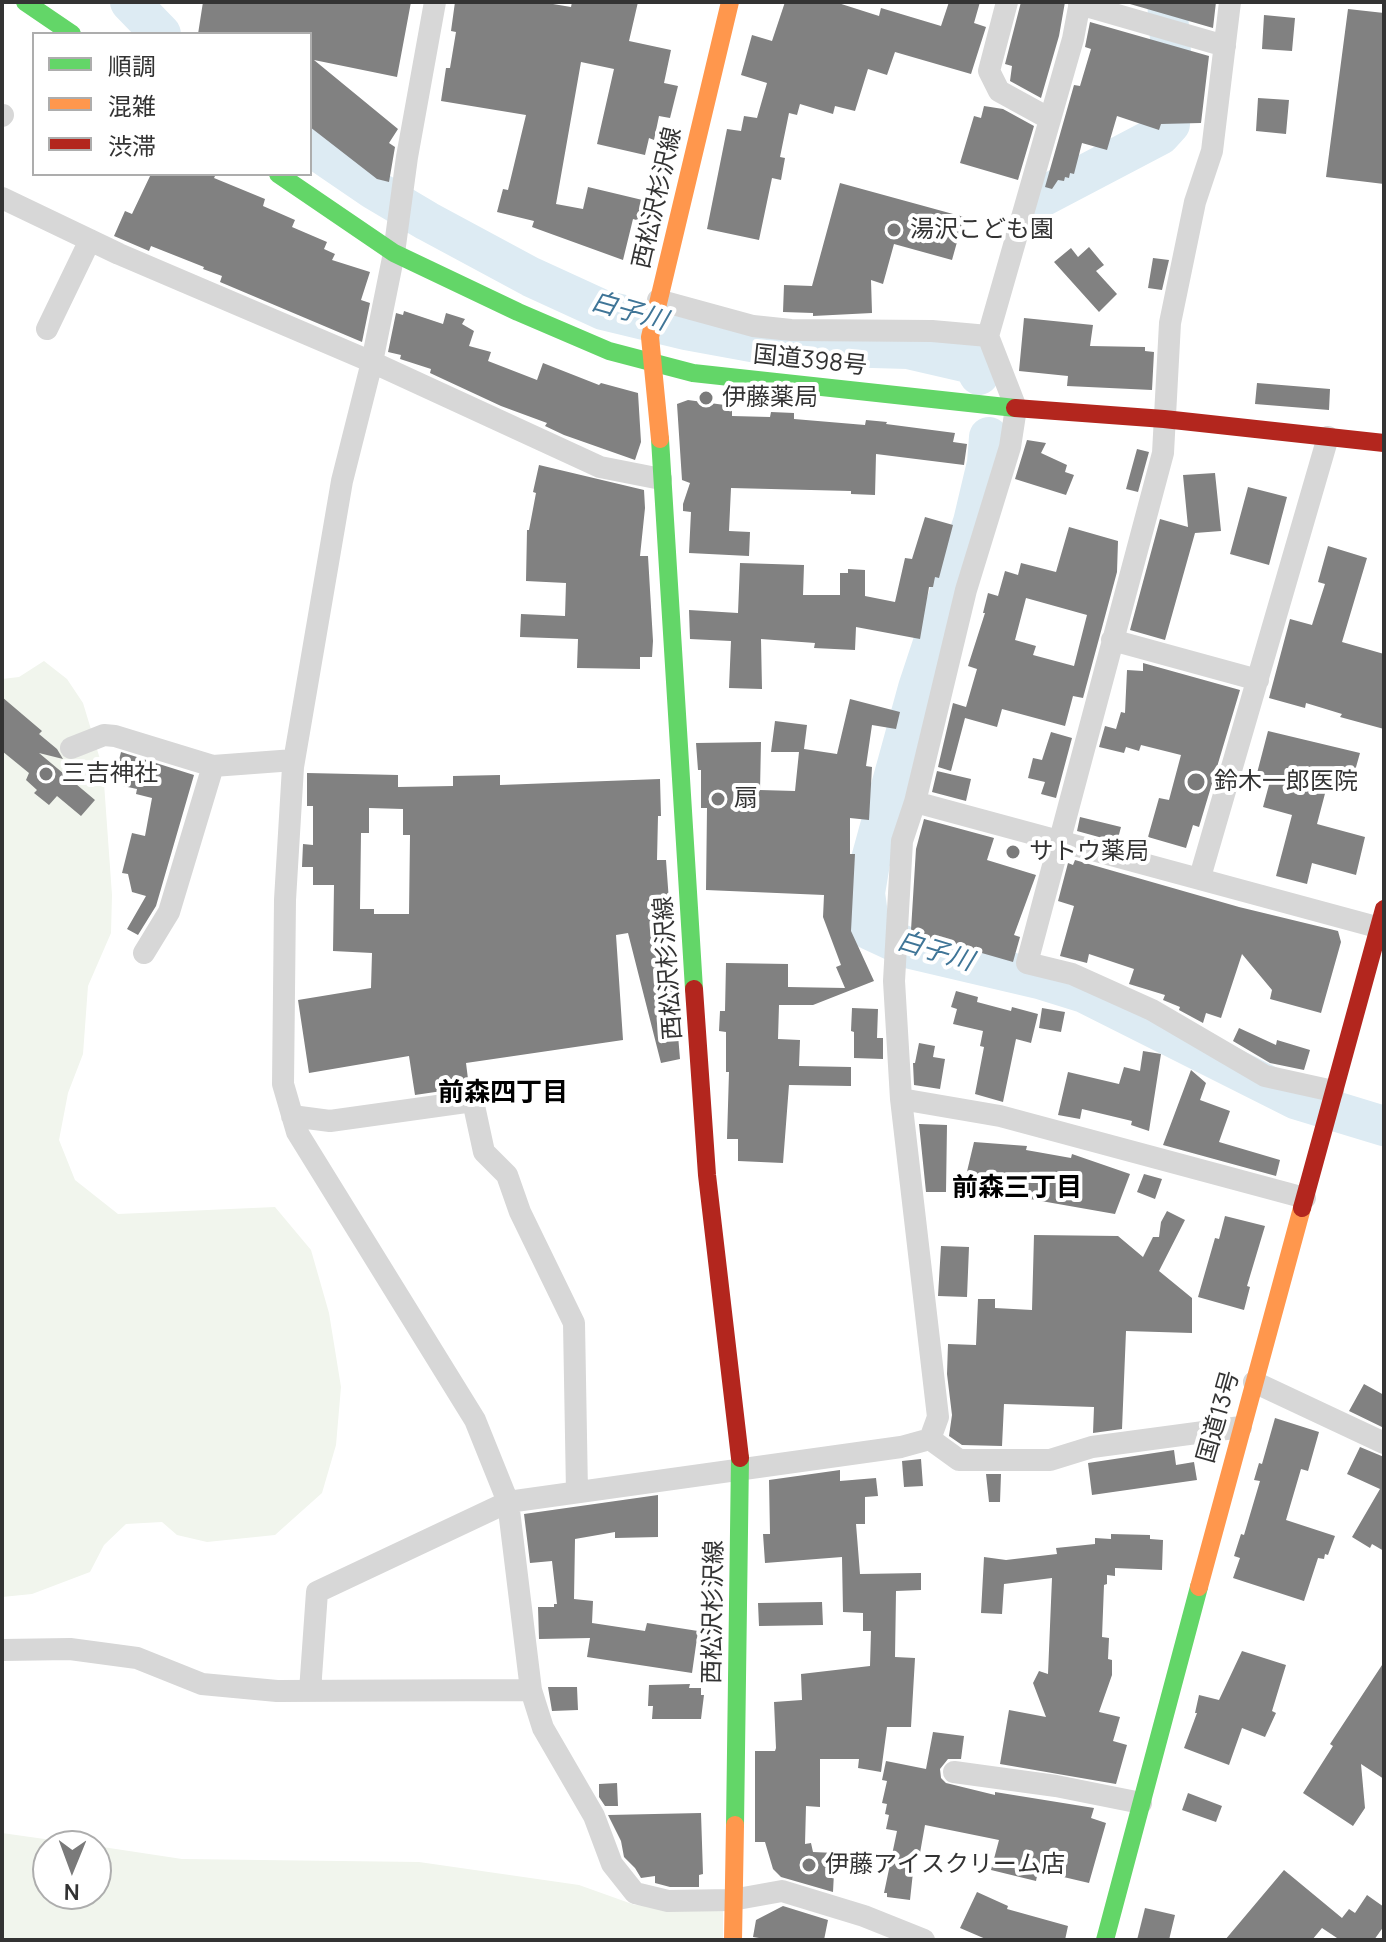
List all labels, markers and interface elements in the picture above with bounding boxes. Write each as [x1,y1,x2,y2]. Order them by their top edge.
legend [32,32,312,176]
text: 順調 [108,49,156,82]
text: 混雑 [108,89,156,122]
street label: 西松沢杉沢線 [628,125,688,271]
text: 渋滞 [108,129,156,162]
place label: 湯沢こども園 [910,216,1054,244]
marker: 湯沢こども園 [885,221,903,239]
water label: 白子川 [587,286,671,338]
street label: 国道398号 [752,341,868,381]
place label: 伊藤薬局 [722,384,818,412]
marker: 伊藤薬局 [697,389,715,407]
place label: 三吉神社 [62,760,158,788]
marker: 三吉神社 [37,765,55,783]
place label: 鈴木一郎医院 [1214,768,1358,796]
marker: 鈴木一郎医院 [1185,771,1207,793]
place label: 扇 [734,785,758,813]
marker: 扇 [709,790,727,808]
place label: サトウ薬局 [1029,838,1149,866]
marker: サトウ薬局 [1004,843,1022,861]
street label: 西松沢杉沢線 [650,895,688,1041]
water label: 白子川 [893,926,977,978]
district label: 前森四丁目 [438,1078,568,1110]
district label: 前森三丁目 [952,1173,1082,1205]
street label: 国道13号 [1192,1368,1246,1466]
street label: 西松沢杉沢線 [698,1540,730,1684]
north arrow [32,1830,112,1910]
place label: 伊藤アイスクリーム店 [825,1851,1065,1879]
marker: 伊藤アイスクリーム店 [800,1856,818,1874]
text: N [63,1877,80,1907]

